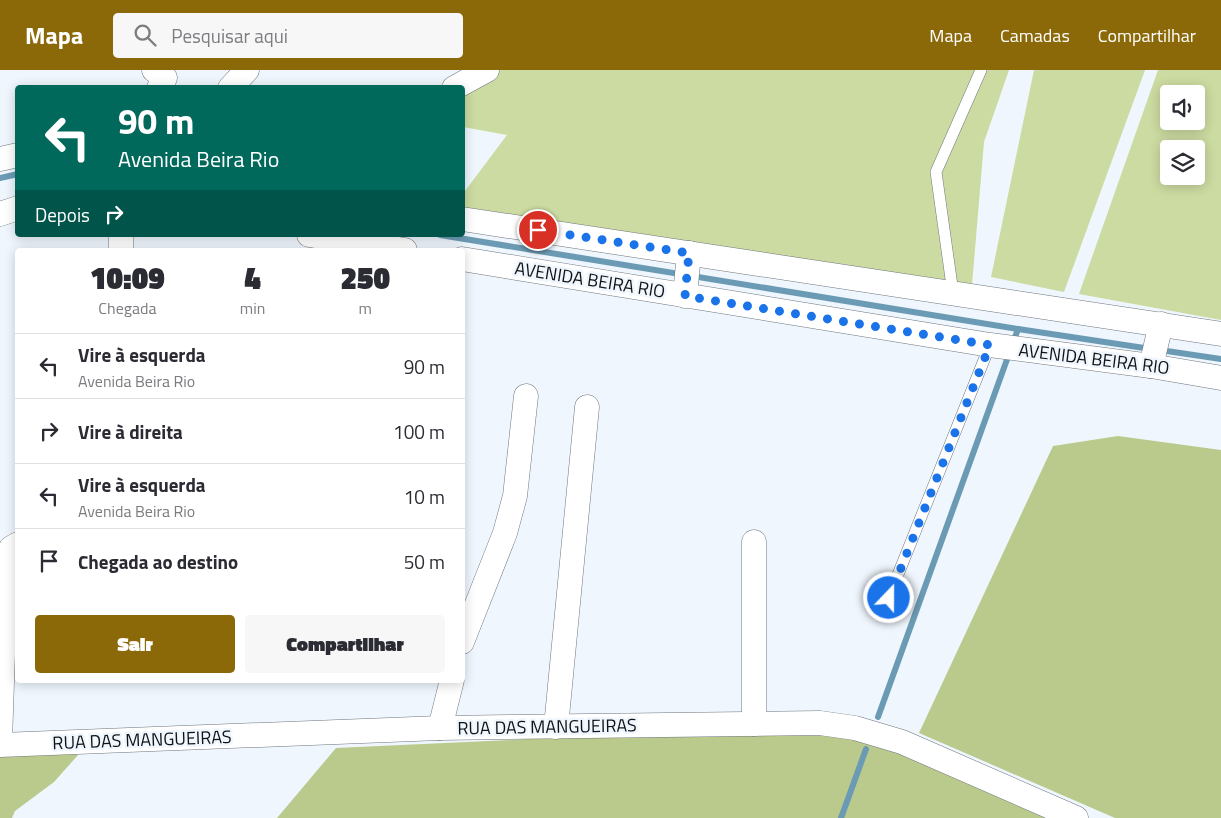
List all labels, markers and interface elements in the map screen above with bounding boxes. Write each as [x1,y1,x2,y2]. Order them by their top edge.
search box [113,13,463,58]
text: Mapa [25,17,83,53]
icon: search [131,21,159,49]
text: Pesquisar aqui [171,21,288,50]
text: Mapa [929,22,972,49]
text: Camadas [1000,22,1070,49]
text: Compartilhar [1098,22,1196,49]
map controls [1160,85,1205,185]
button: sound [1160,85,1205,130]
text: 90 m [118,94,194,148]
icon: left [35,105,100,170]
button: layers [1160,140,1205,185]
text: Avenida Beira Rio [118,142,279,176]
text: Depois [35,200,90,229]
icon: right [100,200,128,228]
pin [517,209,559,251]
icon: arrive [524,216,552,244]
street label: AVENIDA BEIRA RIO [513,254,667,305]
text: 10:09 [90,255,165,301]
text: 4 [244,255,261,301]
text: 250 [340,255,390,301]
text: Chegada [98,296,156,320]
text: min [240,296,265,320]
text: m [358,296,372,320]
street label: AVENIDA BEIRA RIO [1017,336,1171,381]
text: Vire à esquerda [78,340,206,369]
icon: left [35,352,63,380]
text: 90 m [404,352,445,381]
text: Avenida Beira Rio [78,369,195,393]
icon: right [35,417,63,445]
text: Vire à direita [78,417,183,446]
text: 100 m [393,417,445,446]
text: Vire à esquerda [78,470,206,499]
icon: left [35,482,63,510]
text: 10 m [404,482,445,511]
text: Avenida Beira Rio [78,499,195,523]
icon: arrive [35,547,63,575]
text: Chegada ao destino [78,547,238,576]
text: 50 m [404,547,445,576]
position arrow [862,571,914,623]
button: Sair [35,615,235,673]
button: Compartilhar [245,615,445,673]
street label: RUA DAS MANGUEIRAS [457,711,637,742]
street label: RUA DAS MANGUEIRAS [52,723,232,756]

